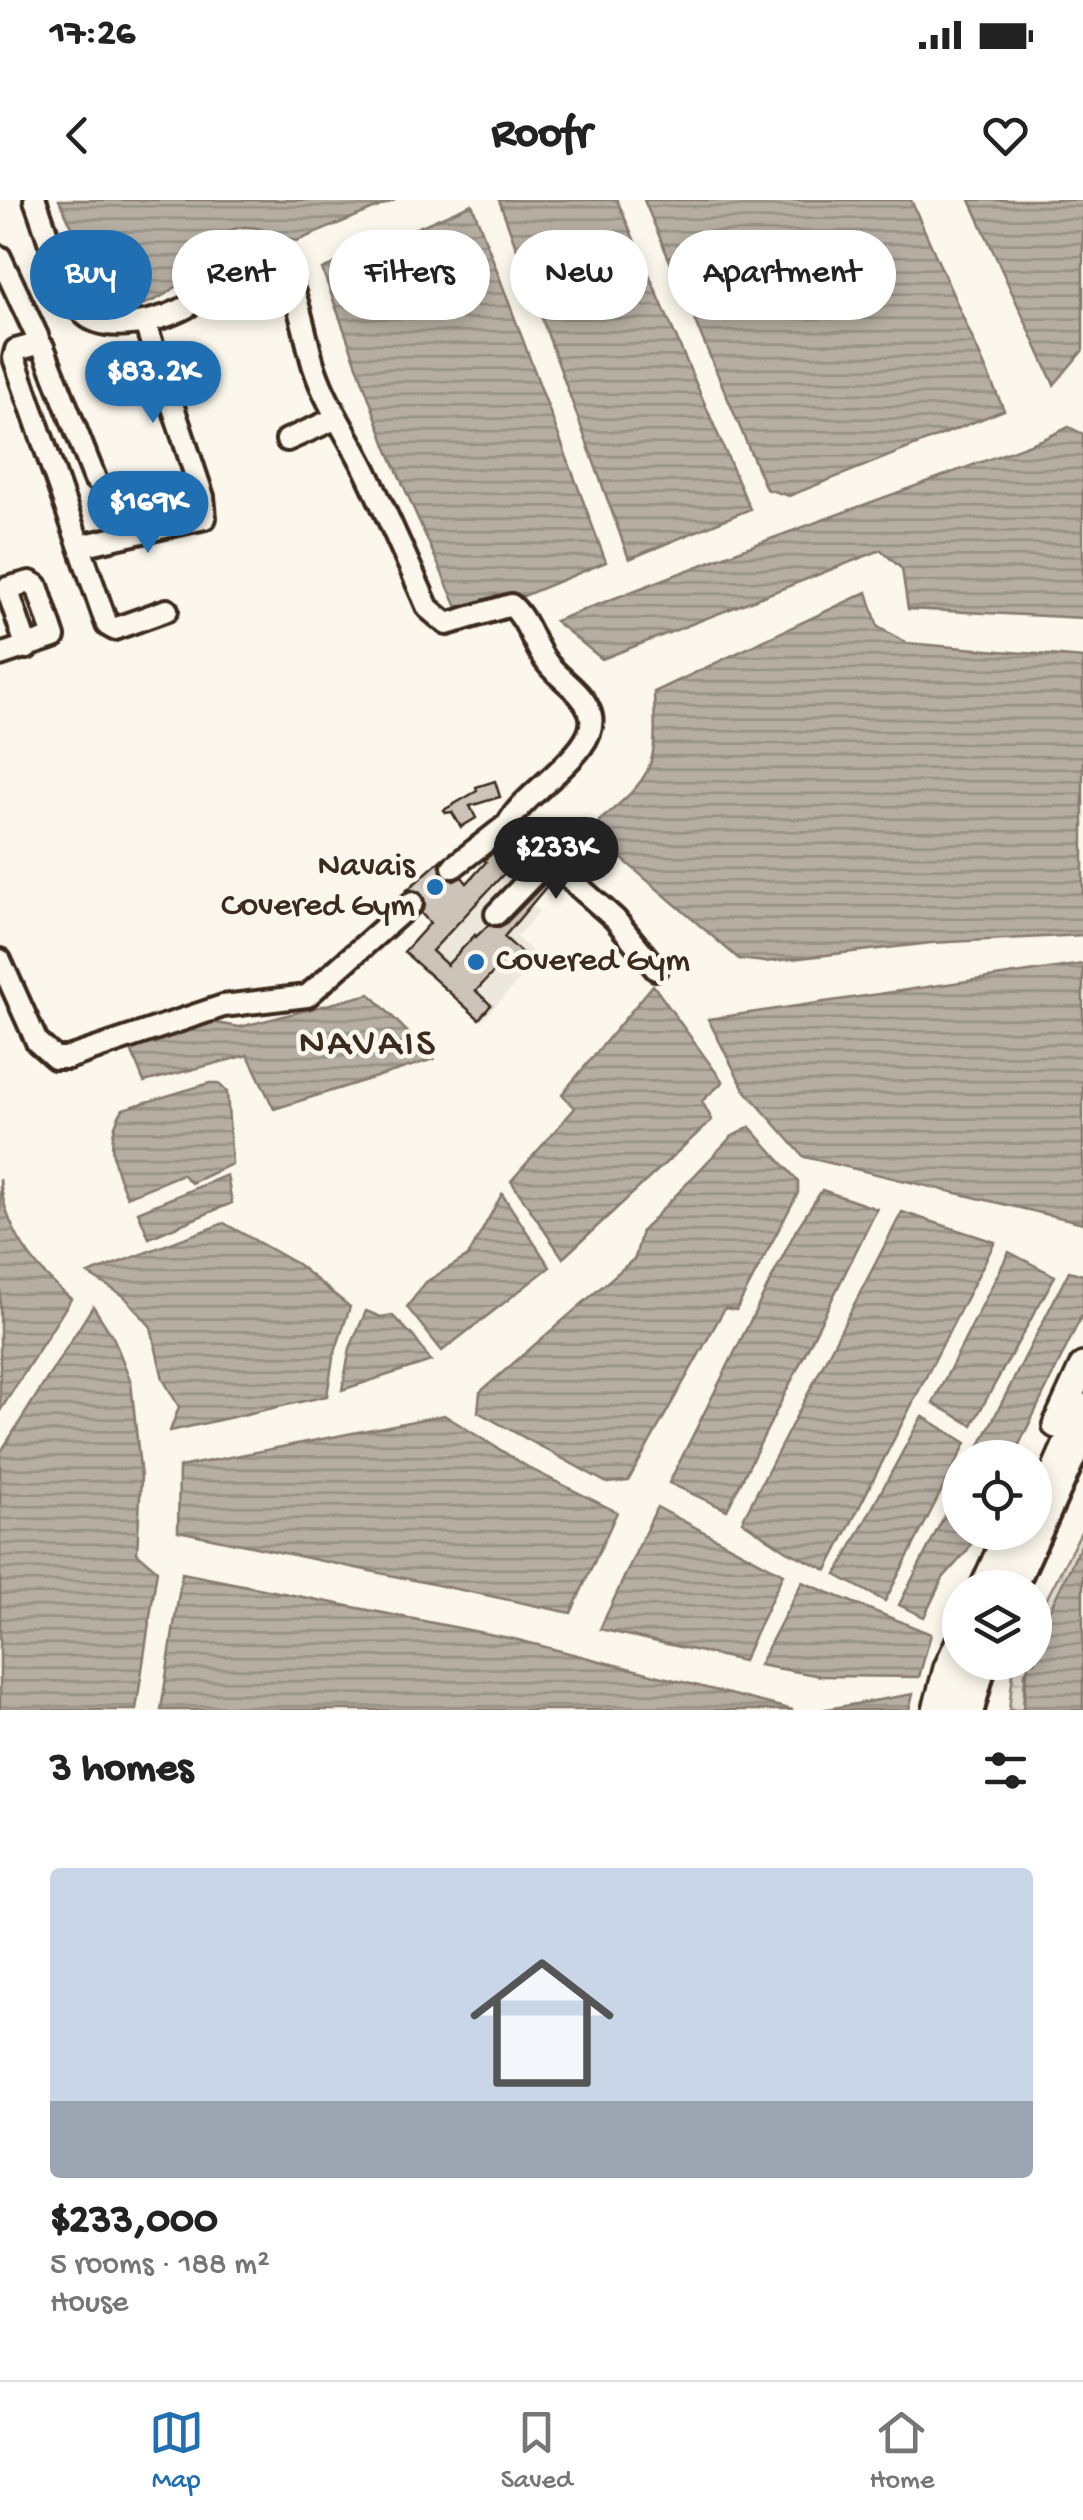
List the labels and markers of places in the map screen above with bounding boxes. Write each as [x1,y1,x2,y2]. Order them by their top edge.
pin: $83.2K [72,341,234,426]
pin: $169K [78,471,218,556]
pin: $233K [486,817,626,902]
place label: Navais Covered Gym [221,847,416,928]
marker: Navais Covered Gym [424,876,446,898]
place label: Covered Gym [496,942,690,983]
marker: Covered Gym [465,951,487,973]

